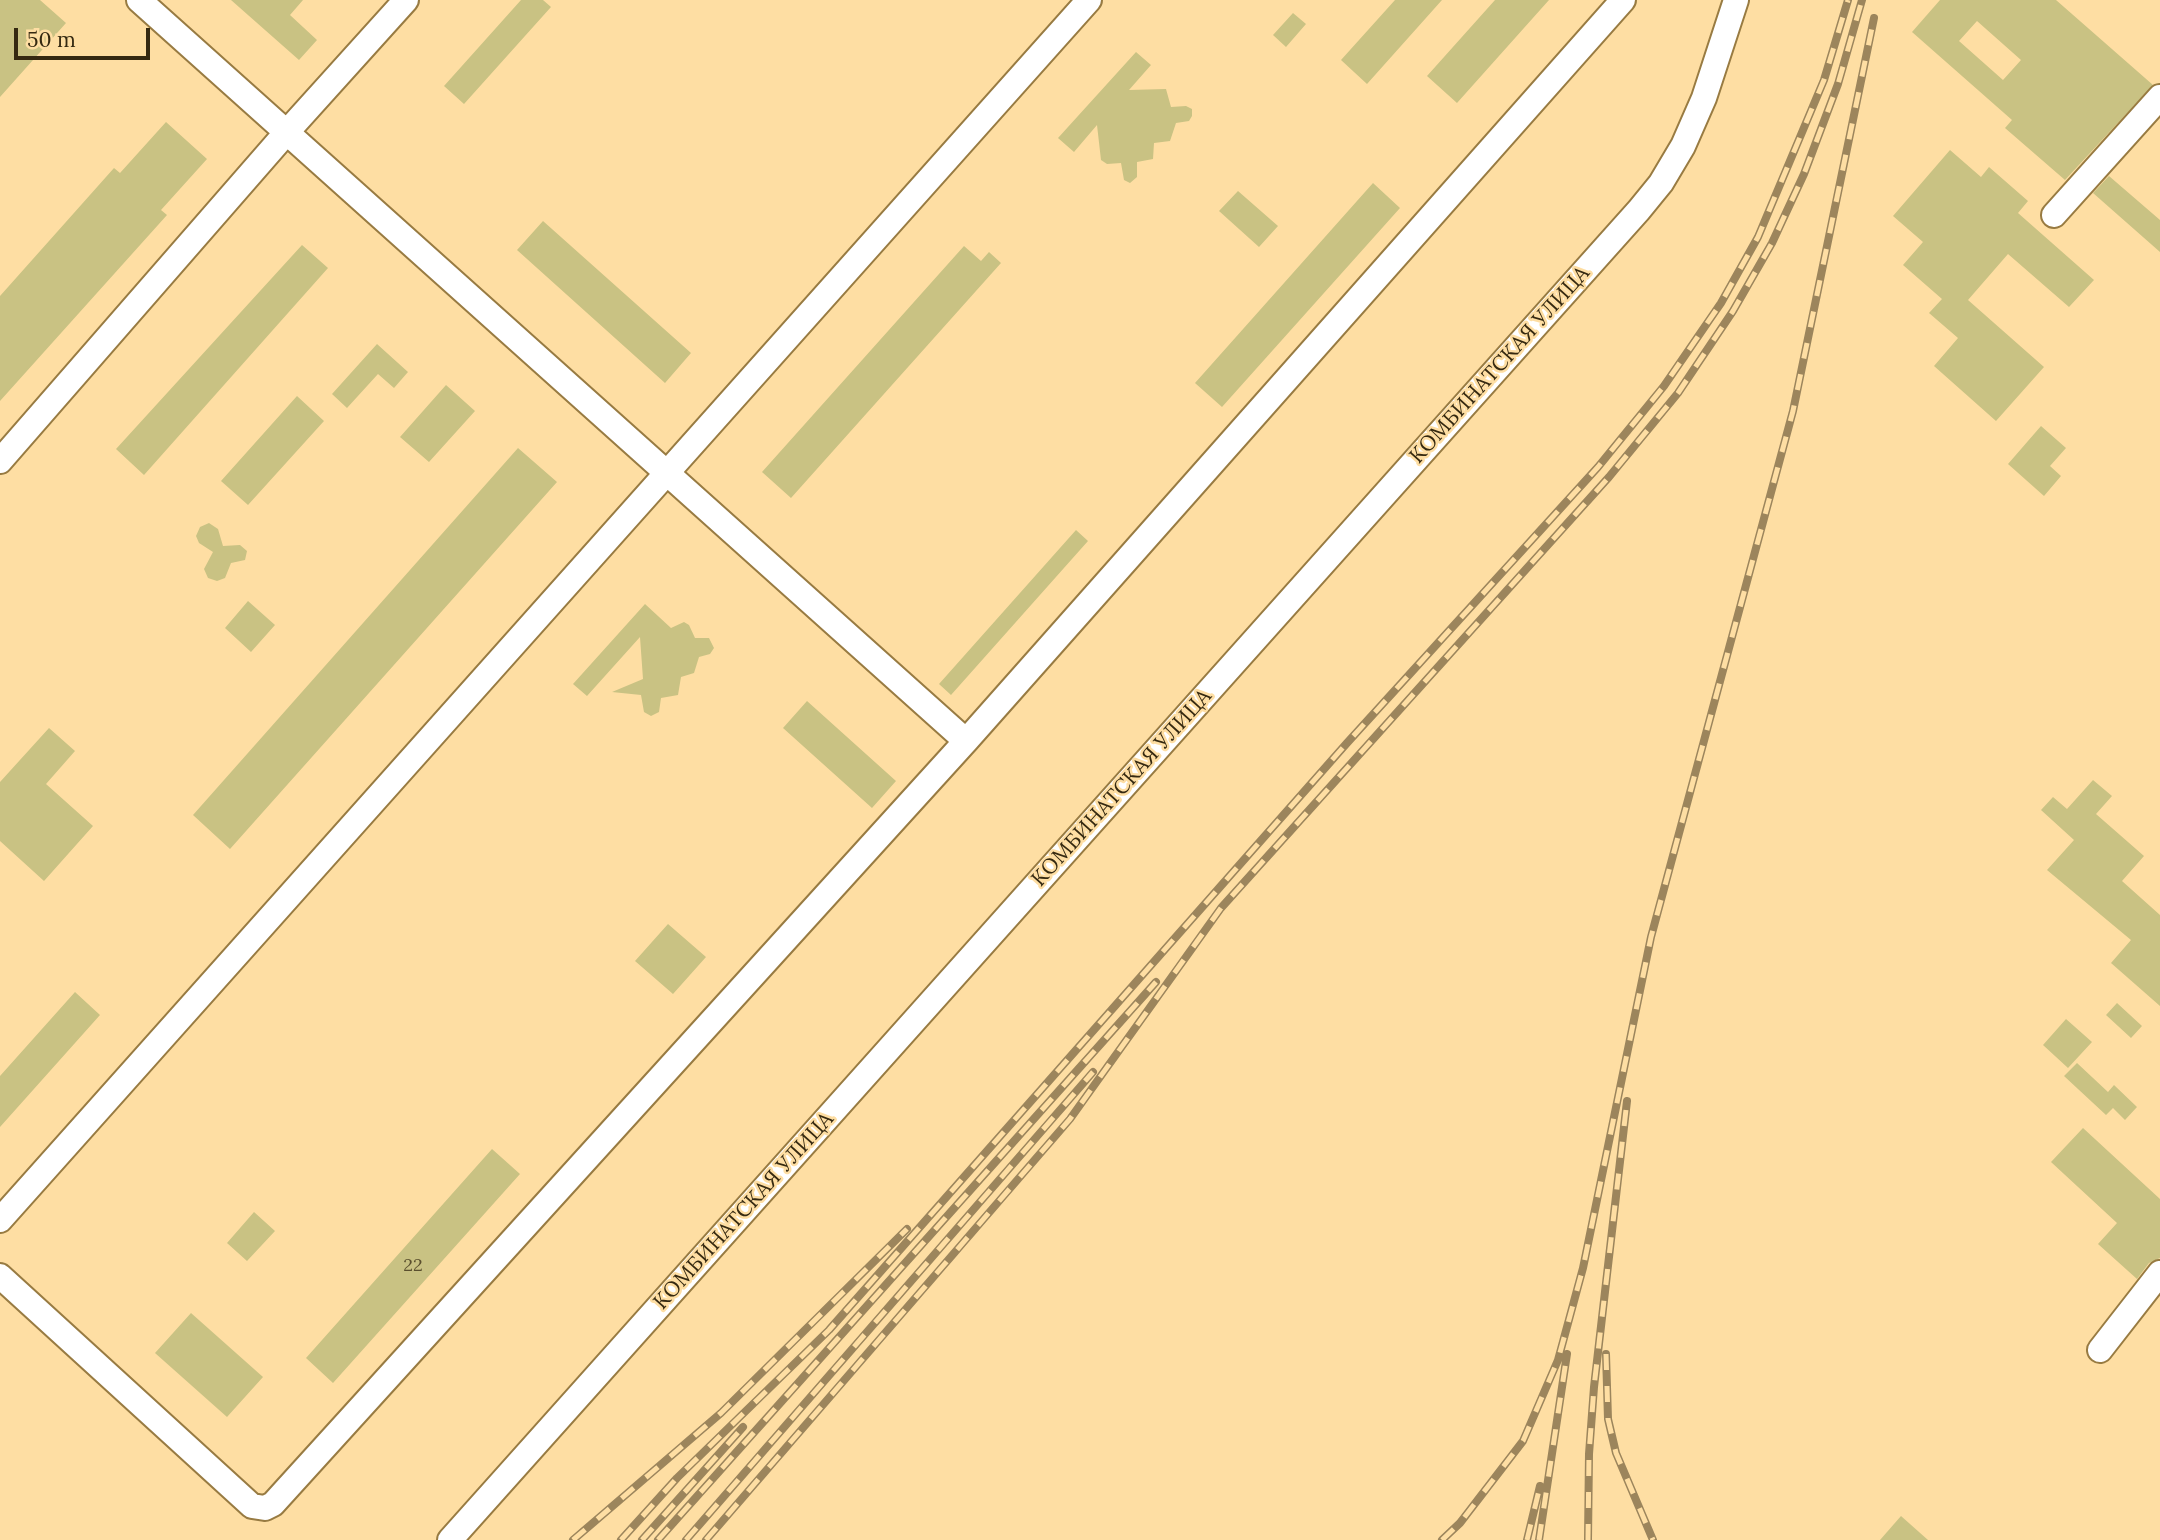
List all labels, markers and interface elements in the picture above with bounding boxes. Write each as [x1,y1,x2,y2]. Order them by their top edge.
scale bar [18,14,154,58]
text: 50 m [27,26,76,53]
street label: КОМБИНАТСКАЯ УЛИЦА [1405,261,1595,469]
street label: КОМБИНАТСКАЯ УЛИЦА [1027,684,1217,892]
street label: КОМБИНАТСКАЯ УЛИЦА [649,1107,839,1315]
house number: 22 [403,1255,423,1277]

